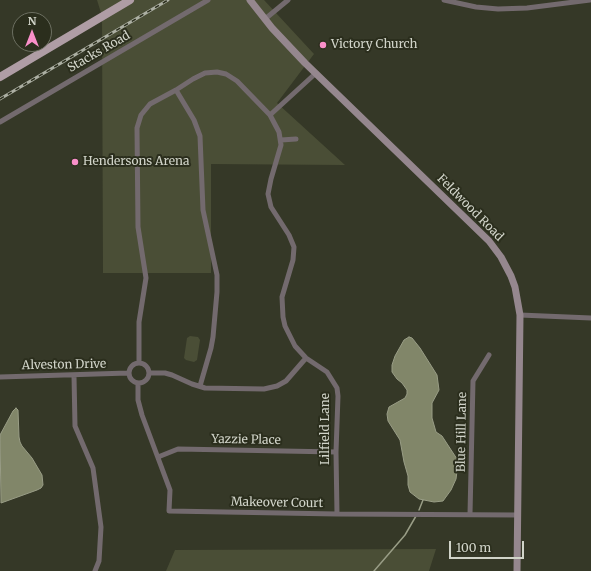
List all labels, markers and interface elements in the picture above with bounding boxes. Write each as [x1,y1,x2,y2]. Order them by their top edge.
north arrow [12,12,52,52]
text: N [28,14,36,28]
street label: Stacks Road [65,28,133,76]
place label: Victory Church [331,38,417,52]
marker: Victory Church [318,40,328,50]
place label: Hendersons Arena [83,155,189,169]
marker: Hendersons Arena [70,157,80,167]
street label: Feldwood Road [434,172,506,244]
street label: Alveston Drive [22,357,106,373]
street label: Blue Hill Lane [454,392,470,472]
street label: Lilfield Lane [319,393,333,465]
street label: Yazzie Place [211,432,281,448]
street label: Makeover Court [231,495,323,511]
scale bar [451,533,526,559]
text: 100 m [456,540,491,555]

